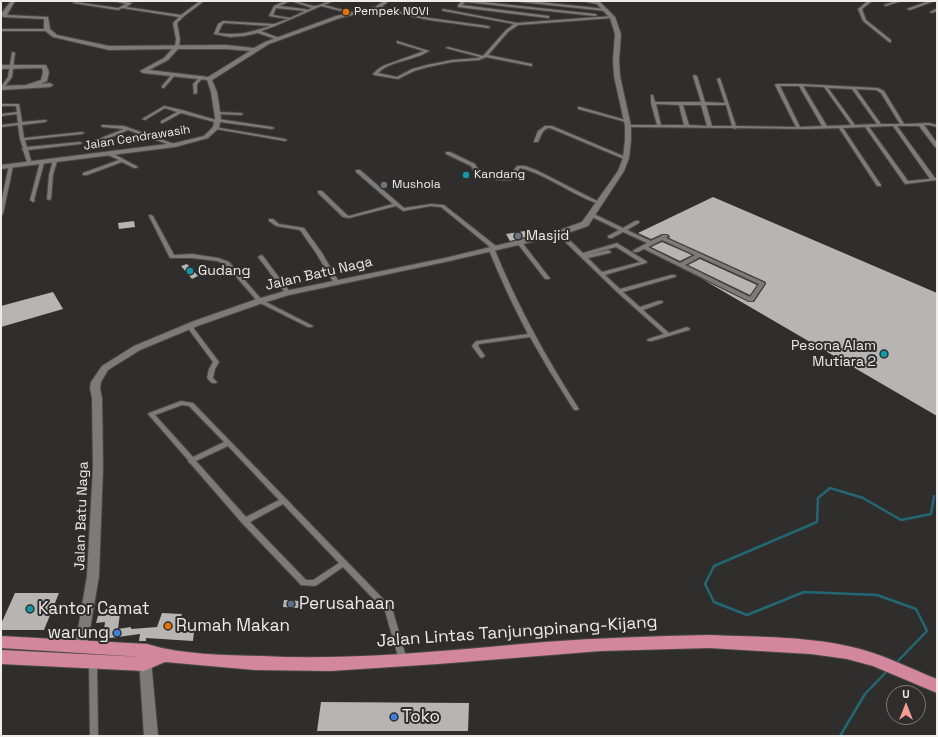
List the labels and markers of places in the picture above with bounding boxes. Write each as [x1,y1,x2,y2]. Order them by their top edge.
place label: Pempek NOVI [354,5,429,19]
marker: Pempek NOVI [341,7,351,17]
place label: Kandang [474,168,525,182]
marker: Kandang [461,170,471,180]
place label: Mushola [392,178,441,192]
marker: Mushola [379,180,389,190]
place label: Masjid [526,228,569,244]
marker: Masjid [513,231,523,241]
place label: Gudang [198,263,250,279]
marker: Gudang [185,266,195,276]
place label: Pesona Alam Mutiara 2 [791,338,876,370]
marker: Pesona Alam Mutiara 2 [879,349,889,359]
place label: Perusahaan [299,594,395,614]
place label: Kantor Camat [38,599,149,619]
marker: Perusahaan [286,599,296,609]
marker: Kantor Camat [25,604,35,614]
place label: Rumah Makan [176,616,290,636]
marker: Rumah Makan [163,621,173,631]
place label: warung [48,623,109,643]
marker: warung [112,628,122,638]
place label: Toko [402,707,440,727]
marker: Toko [389,712,399,722]

